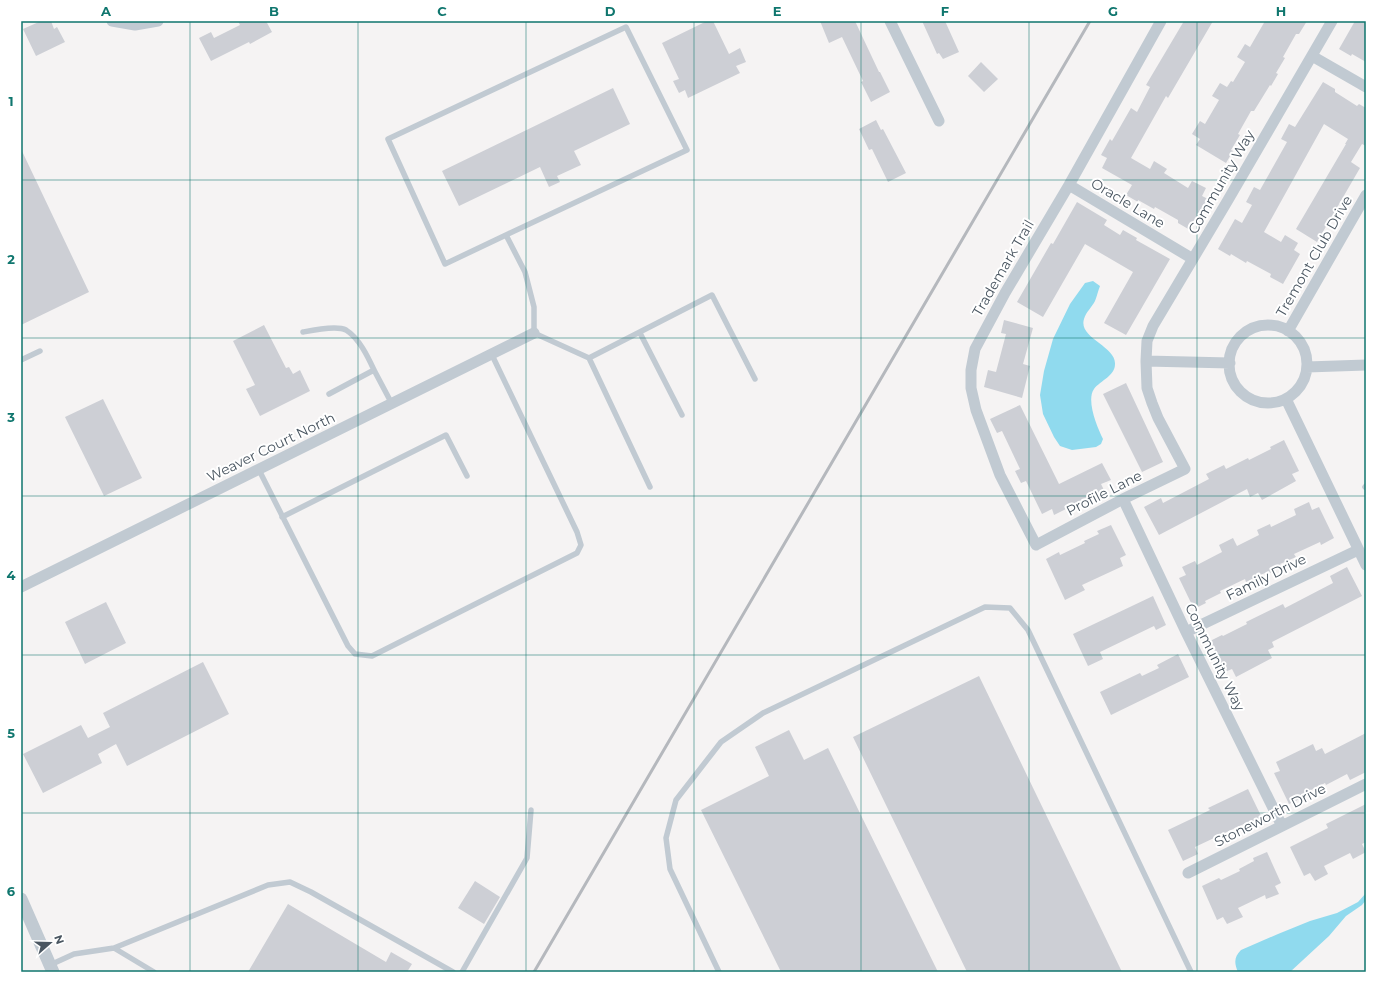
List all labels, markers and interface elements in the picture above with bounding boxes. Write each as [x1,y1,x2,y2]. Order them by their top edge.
text: A [100,3,112,19]
text: B [269,3,279,19]
text: C [437,3,447,19]
text: D [605,3,616,19]
text: E [773,3,782,19]
text: F [941,3,949,19]
text: G [1108,3,1118,19]
text: H [1276,3,1286,19]
text: 1 [8,93,14,109]
street label: Community Way [1184,126,1258,237]
street label: Oracle Lane [1088,174,1168,232]
street label: Tremont Club Drive [1272,192,1356,320]
street label: Trademark Trail [968,217,1038,319]
text: 2 [7,251,15,267]
street label: Weaver Court North [204,408,338,486]
text: 3 [6,409,15,425]
street label: Profile Lane [1063,466,1145,520]
street label: Family Drive [1223,550,1309,604]
text: 4 [7,567,16,583]
street label: Community Way [1181,600,1249,714]
text: 5 [7,725,15,741]
street label: Stoneworth Drive [1211,779,1329,851]
text: 6 [7,883,16,899]
north arrow [30,923,70,963]
text: N [51,933,67,946]

